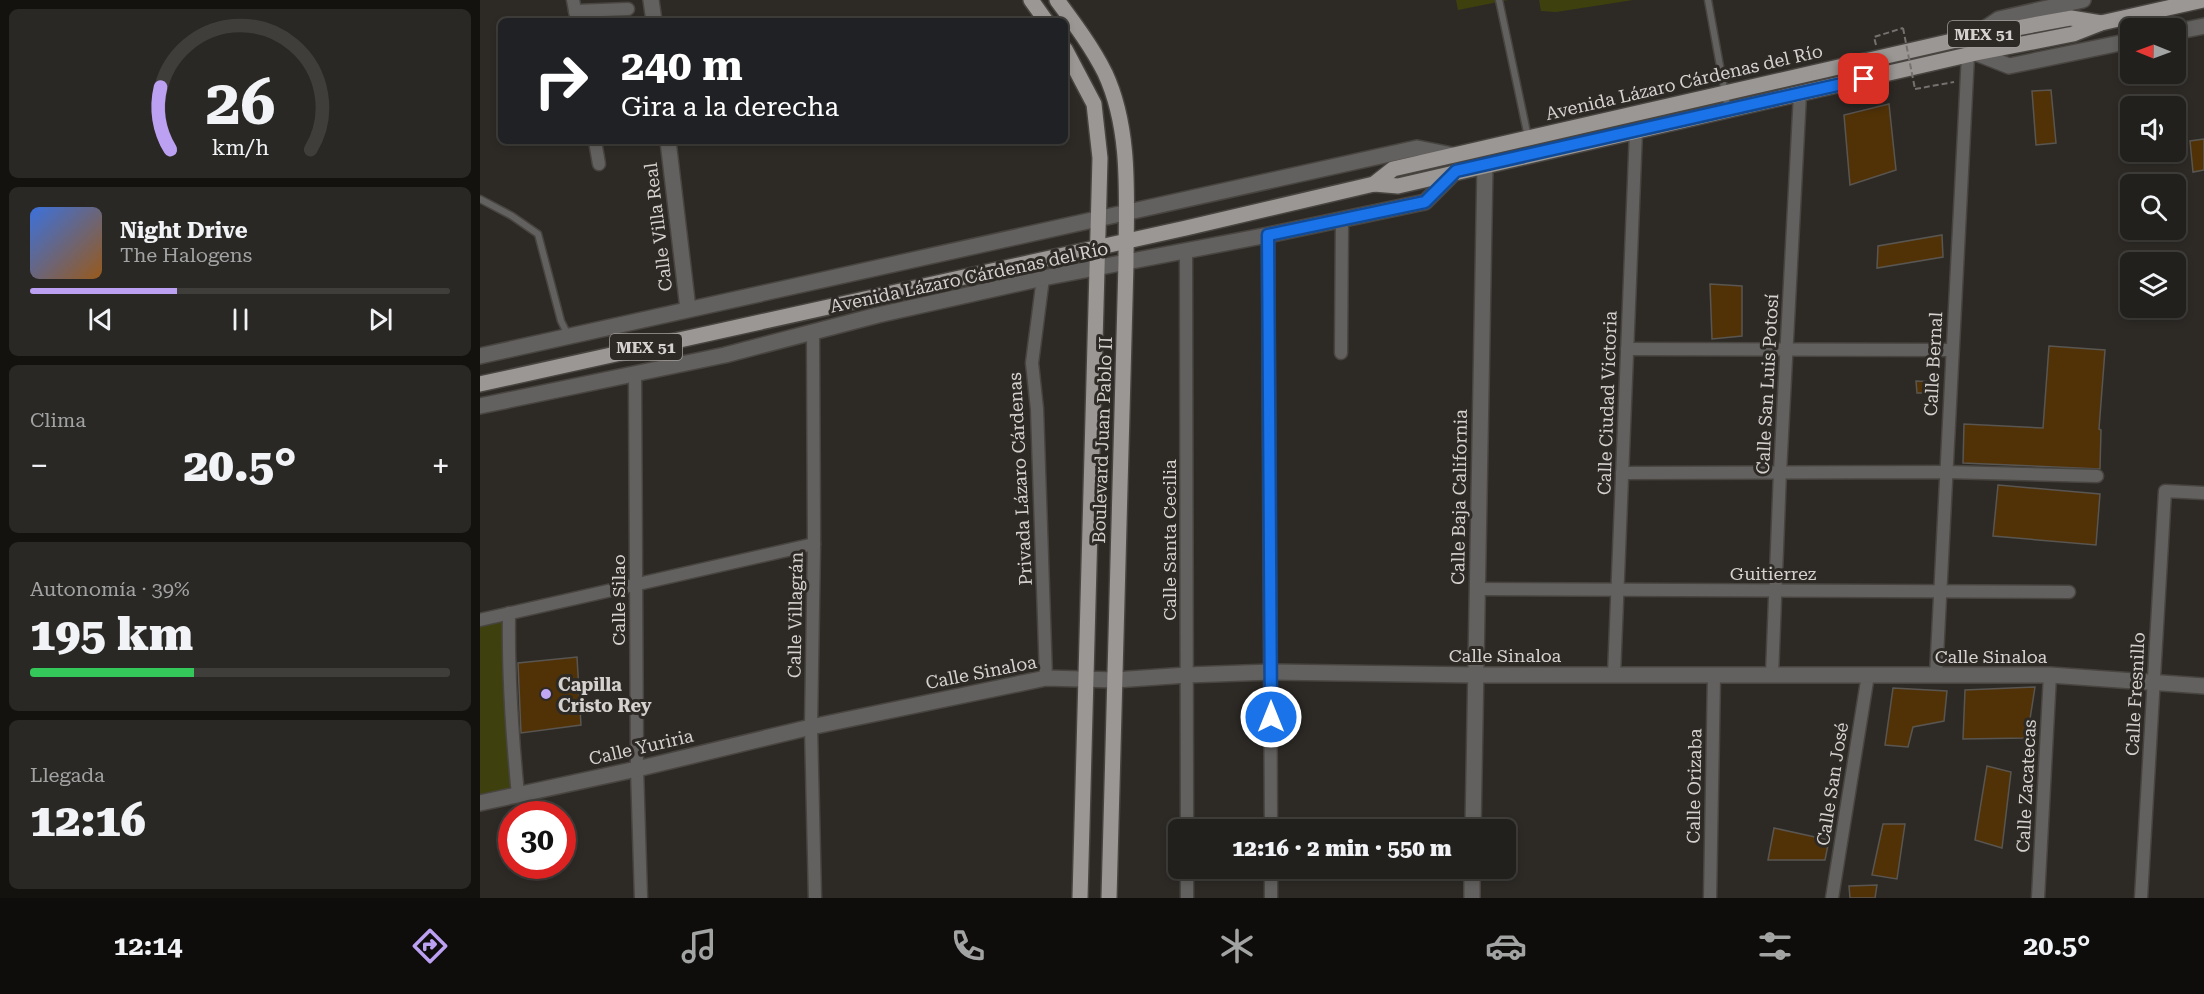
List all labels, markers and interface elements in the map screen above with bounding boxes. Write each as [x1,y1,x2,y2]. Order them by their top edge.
north arrow [2120,18,2186,84]
map controls [2120,18,2186,318]
road number: MEX 51 [1948,21,2020,47]
street label: Avenida Lázaro Cárdenas del Río [1543,40,1825,124]
text: 240 m [621,41,743,90]
icon: right [522,42,600,120]
pin [1838,53,1889,104]
icon: arrive [1847,62,1880,95]
text: 26 [205,67,275,140]
text: Gira a la derecha [621,91,839,123]
button: sound [2120,96,2186,162]
text: km/h [211,136,269,161]
street label: Calle Villa Real [640,161,676,292]
button: search [2120,174,2186,240]
text: Night Drive [120,218,248,243]
street label: Avenida Lázaro Cárdenas del Río [828,237,1110,317]
text: The Halogens [120,243,252,267]
button: layers [2120,252,2186,318]
street label: Calle San Luis Potosí [1752,293,1782,475]
icon: previous [84,303,117,336]
icon: pause [224,303,257,336]
icon: next [364,303,397,336]
street label: Calle Ciudad Victoria [1593,310,1621,495]
street label: Calle Bernal [1920,311,1946,417]
road number: MEX 51 [610,334,682,360]
street label: Boulevard Juan Pablo II [1088,336,1116,544]
street label: Privada Lázaro Cárdenas [1004,372,1036,586]
text: Clima [30,408,86,432]
street label: Calle Baja California [1447,409,1471,585]
text: 20.5° [183,439,297,492]
text: − [30,446,48,485]
text: + [432,446,450,485]
street label: Calle Santa Cecilia [1159,459,1180,621]
street label: Calle Villagrán [783,551,807,678]
street label: Calle Silao [608,554,629,646]
street label: Guitierrez [1730,563,1817,584]
text: Autonomía · 39% [30,577,190,601]
text: 195 km [30,608,193,661]
street label: Calle Fresnillo [2121,632,2149,756]
street label: Calle Sinaloa [1449,645,1562,666]
street label: Calle Sinaloa [1935,646,2048,667]
street label: Calle Sinaloa [924,651,1039,693]
place label: Capilla Cristo Rey [558,674,652,716]
position arrow [1239,685,1303,749]
marker: Capilla Cristo Rey [539,687,553,701]
street label: Calle Zacatecas [2012,719,2040,853]
street label: Calle San José [1812,721,1852,847]
street label: Calle Yuriria [587,725,696,769]
street label: Calle Orizaba [1682,728,1706,844]
text: Llegada [30,763,105,787]
text: 12:16 [30,794,146,847]
speed limit sign: 30 [498,801,576,879]
text: 12:16 · 2 min · 550 m [1232,836,1452,861]
icon: directions [409,925,451,967]
icon: music [678,925,720,967]
icon: phone [947,925,989,967]
icon: climate [1216,925,1258,967]
icon: car [1485,925,1527,967]
icon: filters [1754,925,1796,967]
text: 12:14 [113,930,182,962]
text: 20.5° [2023,930,2091,962]

